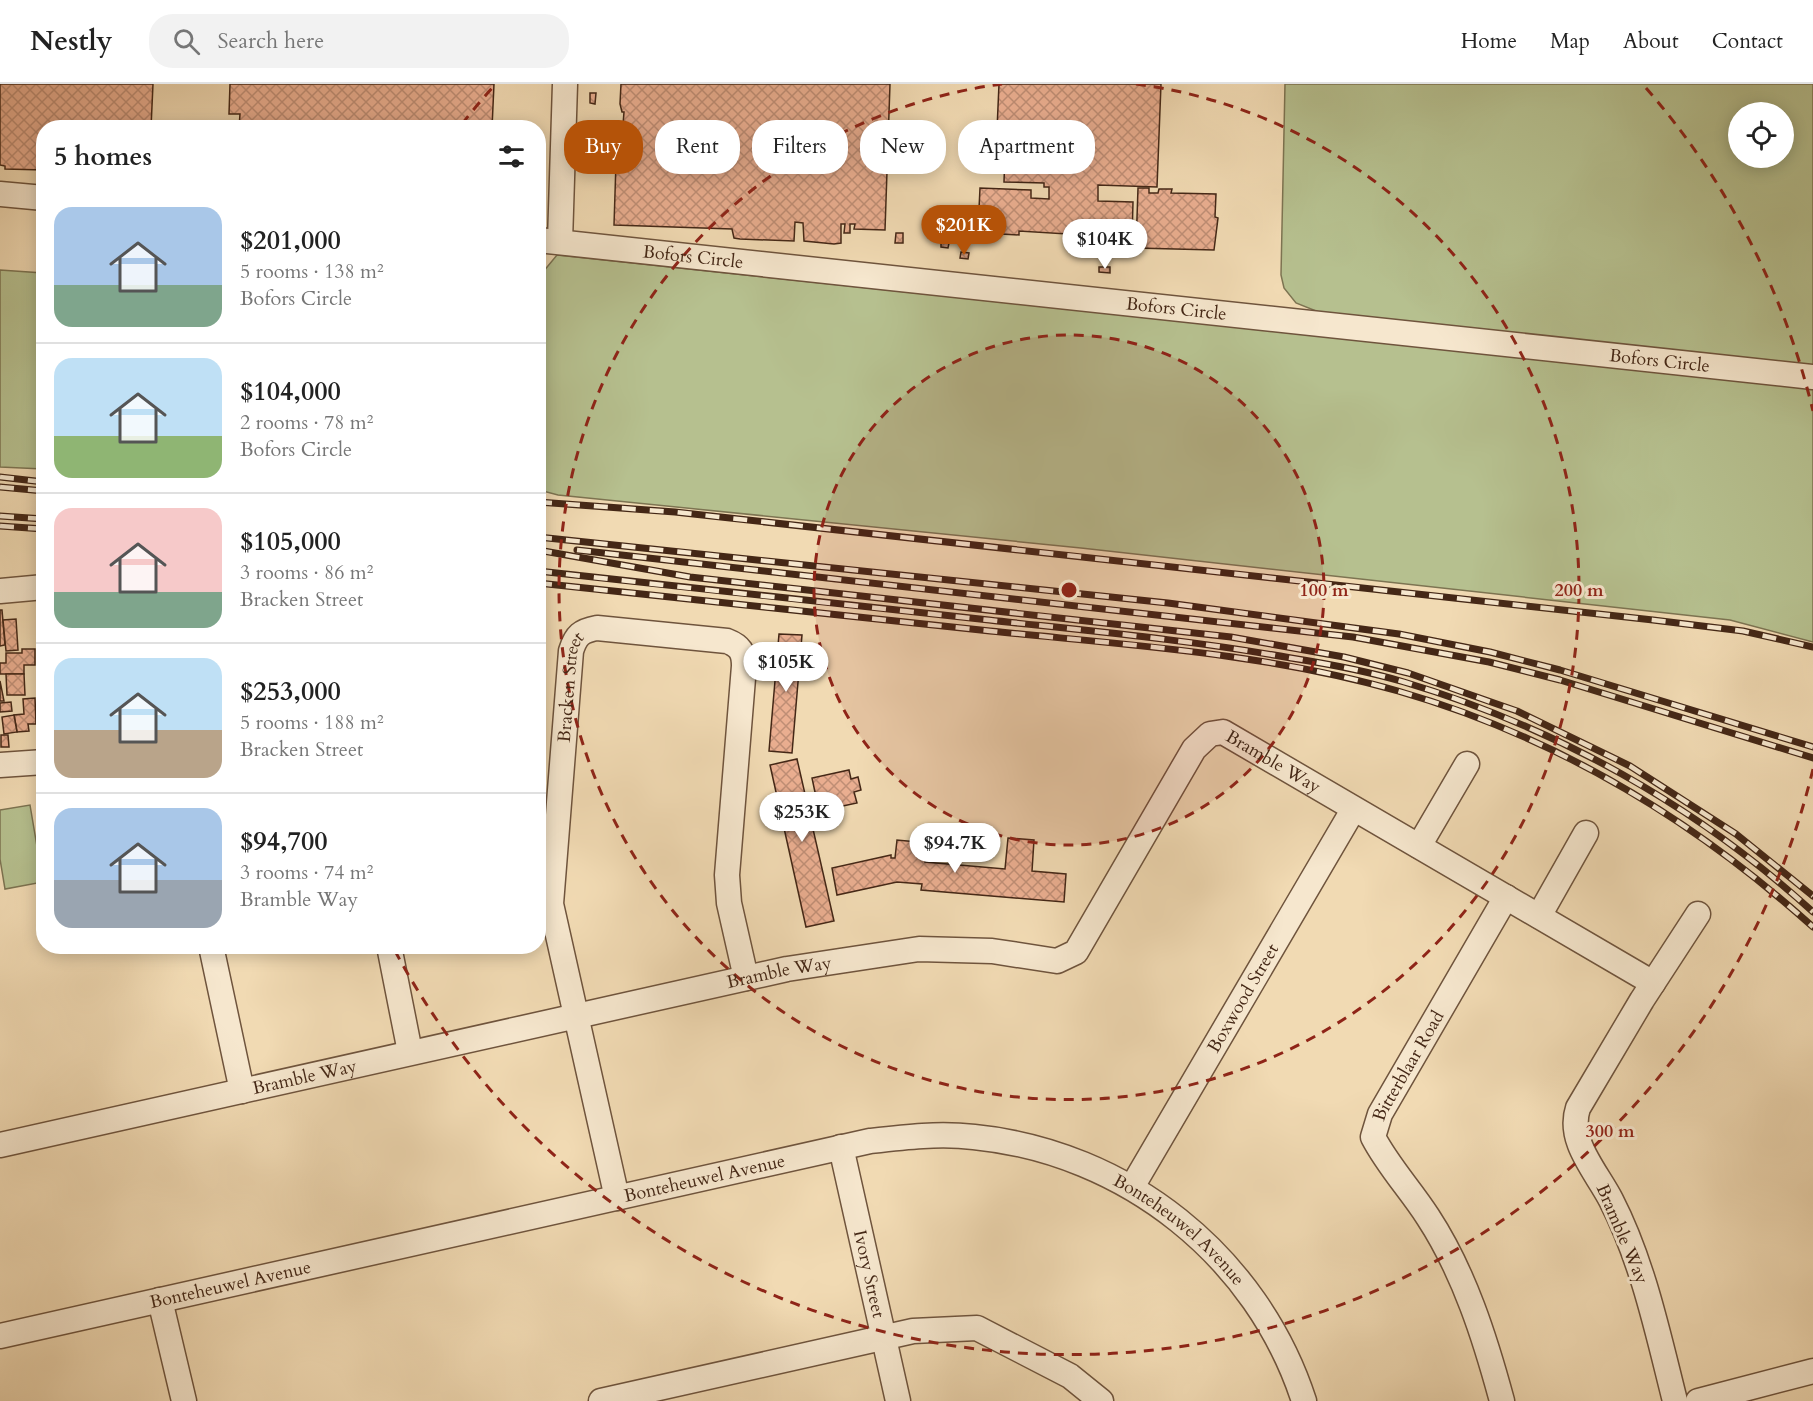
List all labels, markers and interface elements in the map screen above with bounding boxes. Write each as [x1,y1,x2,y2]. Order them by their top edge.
search box [149,14,569,68]
text: Nestly [30,22,113,60]
icon: search [170,25,203,58]
text: Search here [218,26,324,56]
text: Home [1461,27,1517,56]
text: Map [1550,27,1590,56]
text: About [1623,27,1679,56]
text: Contact [1712,27,1783,56]
map controls [1728,102,1794,168]
button: locate [1728,102,1794,168]
chip: Buy [564,120,643,174]
chip: Rent [655,120,740,174]
chip: Filters [752,120,848,174]
chip: New [860,120,946,174]
chip: Apartment [958,120,1095,174]
text: 5 homes [54,139,152,174]
icon: filters [495,140,528,173]
pin: $201K [922,205,1006,256]
text: $201K [935,211,993,238]
pin: $104K [1063,219,1147,270]
text: $201,000 [240,223,341,258]
text: $104K [1076,225,1134,252]
icon: home [102,231,174,303]
street label: Bofors Circle [642,239,745,274]
text: 5 rooms · 138 m² [240,258,384,285]
text: Bofors Circle [240,285,352,312]
street label: Bofors Circle [1125,291,1228,326]
street label: Bofors Circle [1608,343,1711,378]
text: $104,000 [240,374,341,409]
icon: home [102,382,174,454]
text: 2 rooms · 78 m² [240,409,373,436]
text: Bofors Circle [240,436,352,463]
text: $105,000 [240,524,341,559]
icon: home [102,532,174,604]
text: 3 rooms · 86 m² [240,559,373,586]
text: 100 m [1299,578,1349,603]
text: 200 m [1554,578,1604,603]
centre of rings [1059,580,1079,600]
text: Bracken Street [240,586,363,613]
street label: Bracken Street [551,625,590,743]
pin: $105K [744,642,828,693]
text: $105K [757,648,815,675]
text: $253,000 [240,674,341,709]
icon: home [102,682,174,754]
text: 5 rooms · 188 m² [240,709,384,736]
street label: Bramble Way [1221,724,1326,799]
text: Bracken Street [240,736,363,763]
pin: $253K [760,792,844,843]
text: $253K [773,798,831,825]
pin: $94.7K [906,823,1004,874]
text: $94,700 [240,824,328,859]
text: $94.7K [924,829,986,856]
icon: home [102,832,174,904]
text: 3 rooms · 74 m² [240,859,373,886]
text: Bramble Way [240,886,358,913]
street label: Boxwood Street [1201,939,1285,1057]
street label: Bramble Way [724,950,834,995]
street label: Bitterblaar Road [1366,1006,1450,1124]
street label: Bramble Way [250,1053,360,1101]
text: 300 m [1585,1119,1635,1144]
street label: Bonteheuwel Avenue [622,1148,788,1208]
street label: Bonteheuwel Avenue [1109,1168,1251,1291]
street label: Bramble Way [1590,1180,1654,1288]
street label: Ivory Street [847,1228,892,1320]
street label: Bonteheuwel Avenue [147,1254,313,1315]

